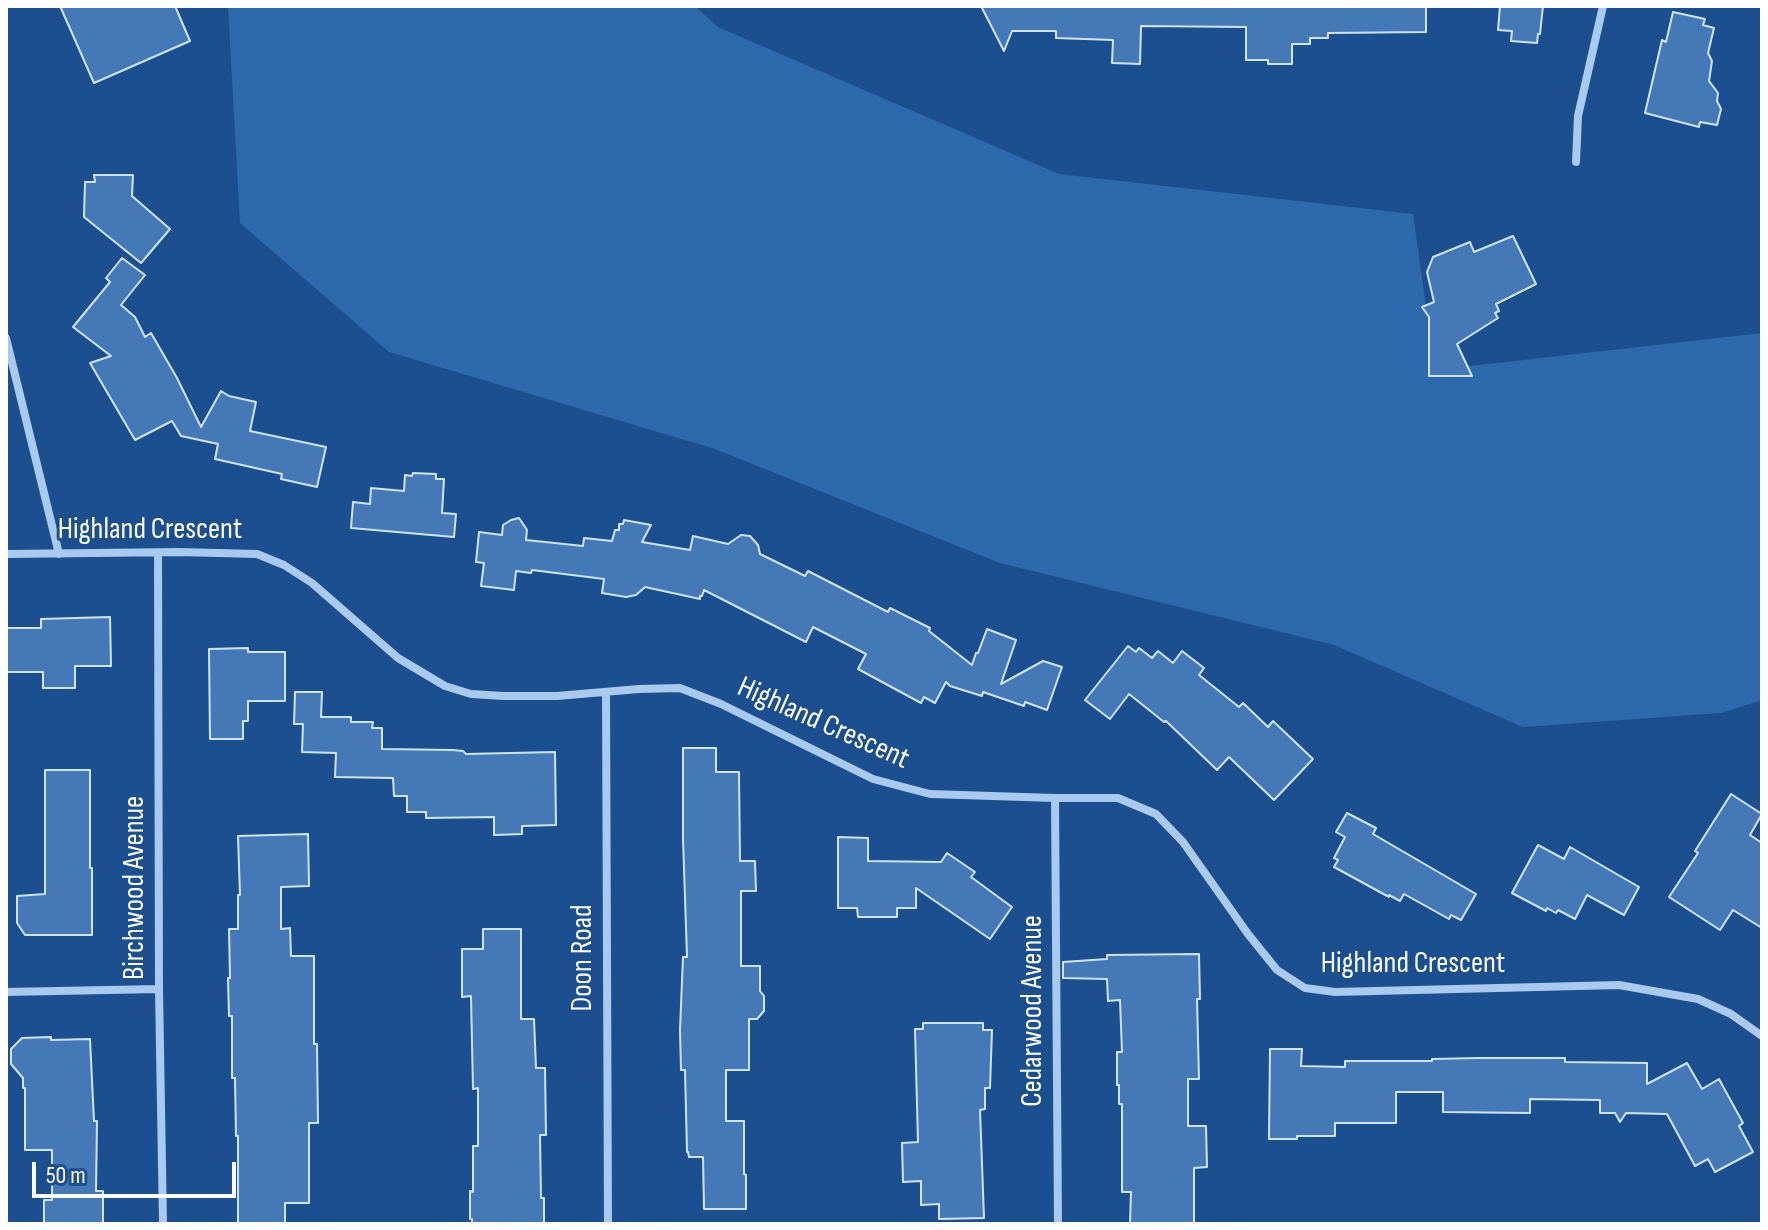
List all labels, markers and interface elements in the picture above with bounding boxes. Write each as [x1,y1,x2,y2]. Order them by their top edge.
street label: Highland Crescent [58,512,242,548]
street label: Highland Crescent [731,670,915,778]
street label: Birchwood Avenue [117,796,153,980]
street label: Doon Road [565,904,601,1012]
street label: Cedarwood Avenue [1015,915,1051,1107]
street label: Highland Crescent [1321,946,1505,982]
scale bar [36,1146,240,1196]
text: 50 m [46,1161,86,1190]

